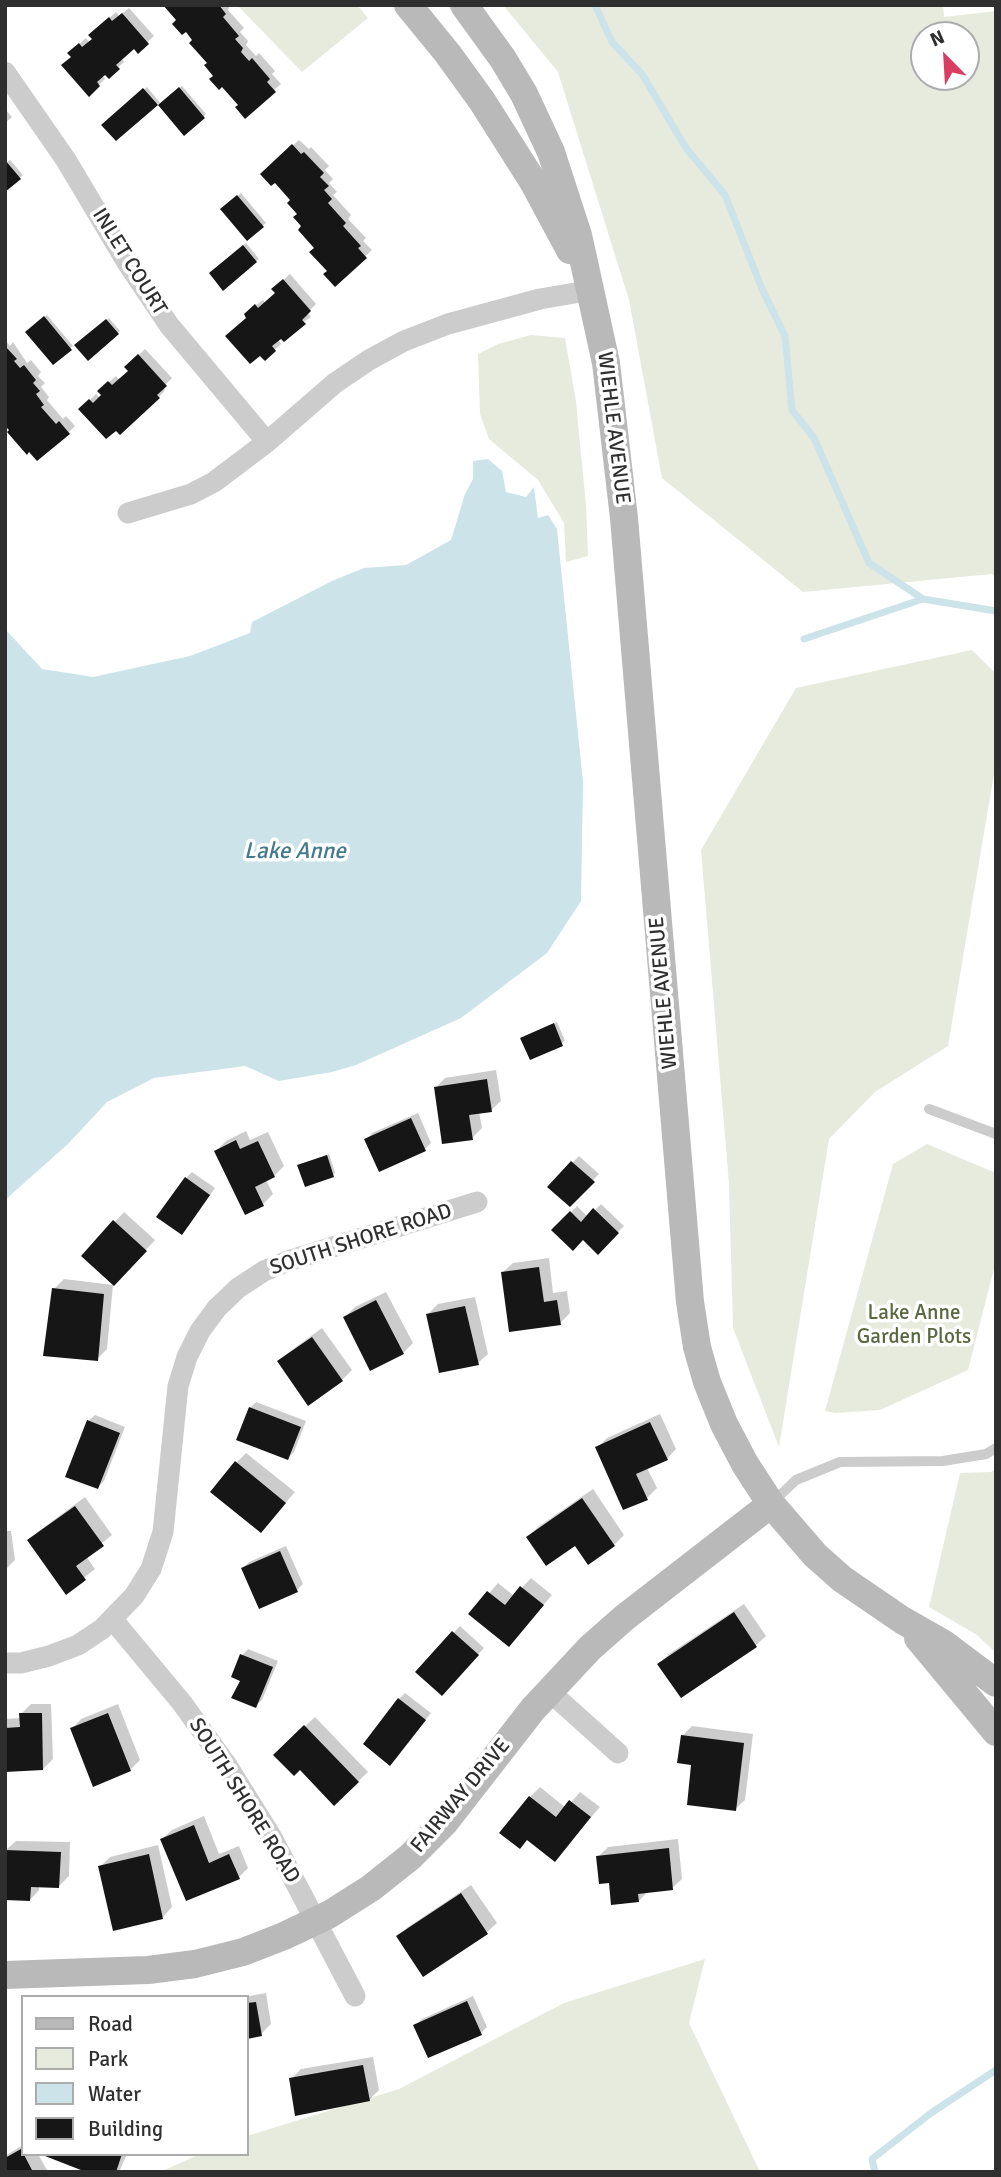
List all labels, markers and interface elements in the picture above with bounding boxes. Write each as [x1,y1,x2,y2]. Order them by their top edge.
north arrow [910,21,980,91]
text: N [926,25,948,52]
street label: INLET COURT [86,204,172,320]
street label: WIEHLE AVENUE [591,350,635,506]
water label: Lake Anne [244,838,346,866]
street label: WIEHLE AVENUE [645,916,683,1070]
street label: SOUTH SHORE ROAD [267,1199,455,1281]
park label: Lake Anne Garden Plots [857,1300,971,1350]
street label: SOUTH SHORE ROAD [183,1714,305,1888]
street label: FAIRWAY DRIVE [406,1734,516,1858]
legend [21,1995,248,2156]
text: Road [88,2011,133,2037]
text: Park [88,2046,128,2072]
text: Water [88,2081,141,2107]
text: Building [88,2116,163,2142]

